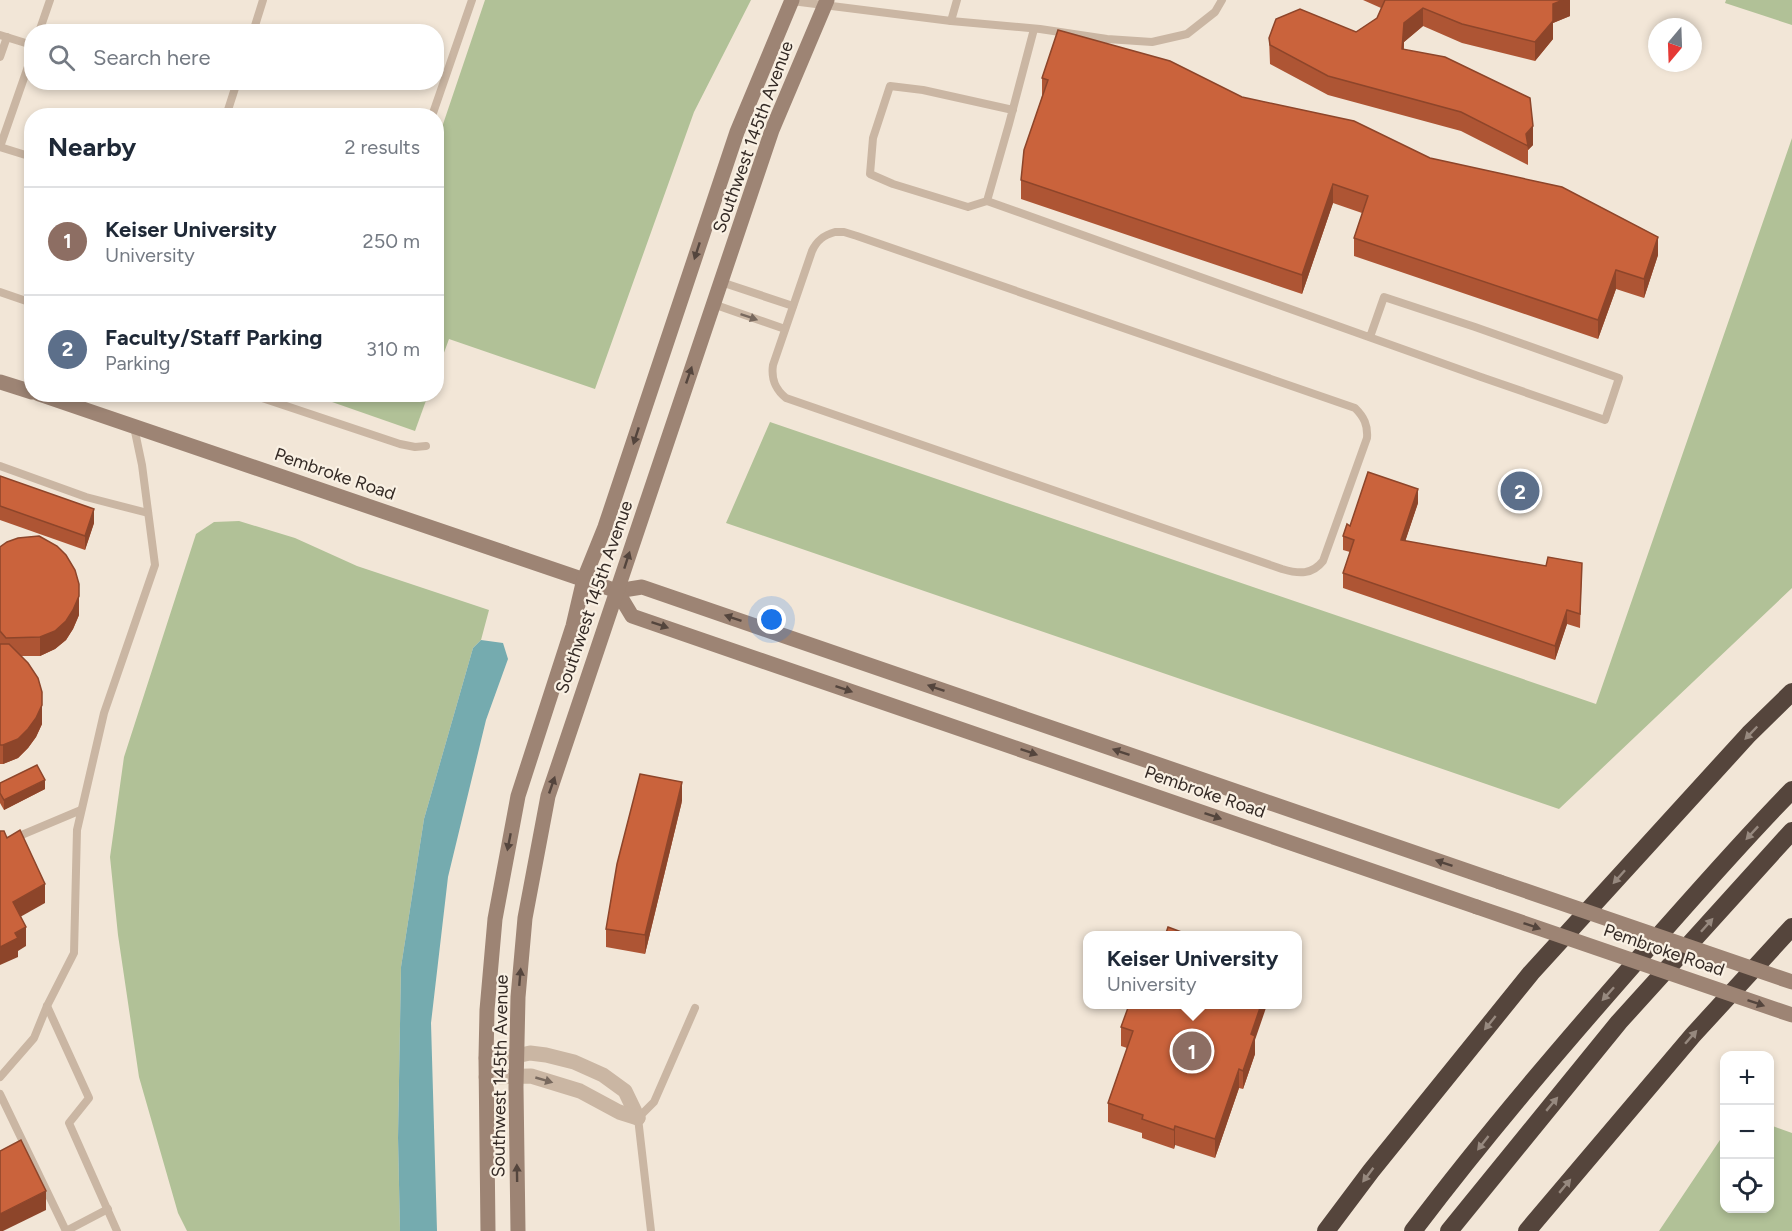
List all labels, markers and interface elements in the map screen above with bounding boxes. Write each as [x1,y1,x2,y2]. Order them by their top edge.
north arrow [1648,18,1702,72]
search box [24,24,444,90]
street label: Southwest 145th Avenue [708,38,798,236]
icon: search [45,41,78,74]
text: Search here [93,44,211,71]
text: Nearby [48,131,136,163]
text: 2 results [344,135,420,159]
text: Keiser University [105,216,277,243]
text: 1 [63,229,72,253]
text: 250 m [363,229,420,253]
one-way arrow [692,242,701,260]
text: University [105,243,195,267]
one-way arrow [740,312,758,322]
text: Faculty/Staff Parking [105,324,322,351]
text: 2 [62,337,73,361]
text: 310 m [366,337,420,361]
text: Parking [105,351,171,375]
one-way arrow [685,366,695,384]
one-way arrow [630,427,640,445]
street label: Pembroke Road [272,443,398,505]
pin: 2 [1500,468,1540,514]
street label: Southwest 145th Avenue [551,497,637,696]
one-way arrow [623,551,633,569]
your location [757,605,786,634]
one-way arrow [724,613,742,622]
one-way arrow [651,621,669,631]
one-way arrow [927,683,945,693]
one-way arrow [835,685,853,694]
one-way arrow [1744,725,1758,739]
one-way arrow [1112,746,1130,756]
one-way arrow [1020,748,1038,758]
street label: Pembroke Road [1142,761,1268,823]
one-way arrow [548,776,557,794]
one-way arrow [1204,812,1222,821]
one-way arrow [1746,825,1759,840]
one-way arrow [504,833,513,852]
one-way arrow [1435,857,1453,867]
one-way arrow [1612,869,1626,884]
one-way arrow [1700,918,1713,933]
street label: Pembroke Road [1601,919,1727,981]
one-way arrow [1523,921,1541,931]
popup [1083,931,1302,1009]
text: Keiser University [1107,945,1278,972]
one-way arrow [515,967,525,986]
text: University [1107,972,1197,996]
street label: Southwest 145th Avenue [487,974,513,1178]
one-way arrow [1601,986,1615,1001]
one-way arrow [1747,998,1765,1008]
one-way arrow [1484,1015,1497,1031]
pin: 1 [1172,1028,1212,1074]
one-way arrow [1684,1030,1698,1045]
map controls [1720,1051,1774,1213]
button: + [1720,1051,1774,1105]
one-way arrow [535,1076,553,1085]
one-way arrow [1545,1096,1558,1112]
button: − [1720,1105,1774,1159]
one-way arrow [1476,1135,1489,1151]
button: locate [1720,1159,1774,1213]
one-way arrow [512,1163,522,1182]
one-way arrow [1362,1167,1374,1182]
one-way arrow [1558,1179,1571,1194]

